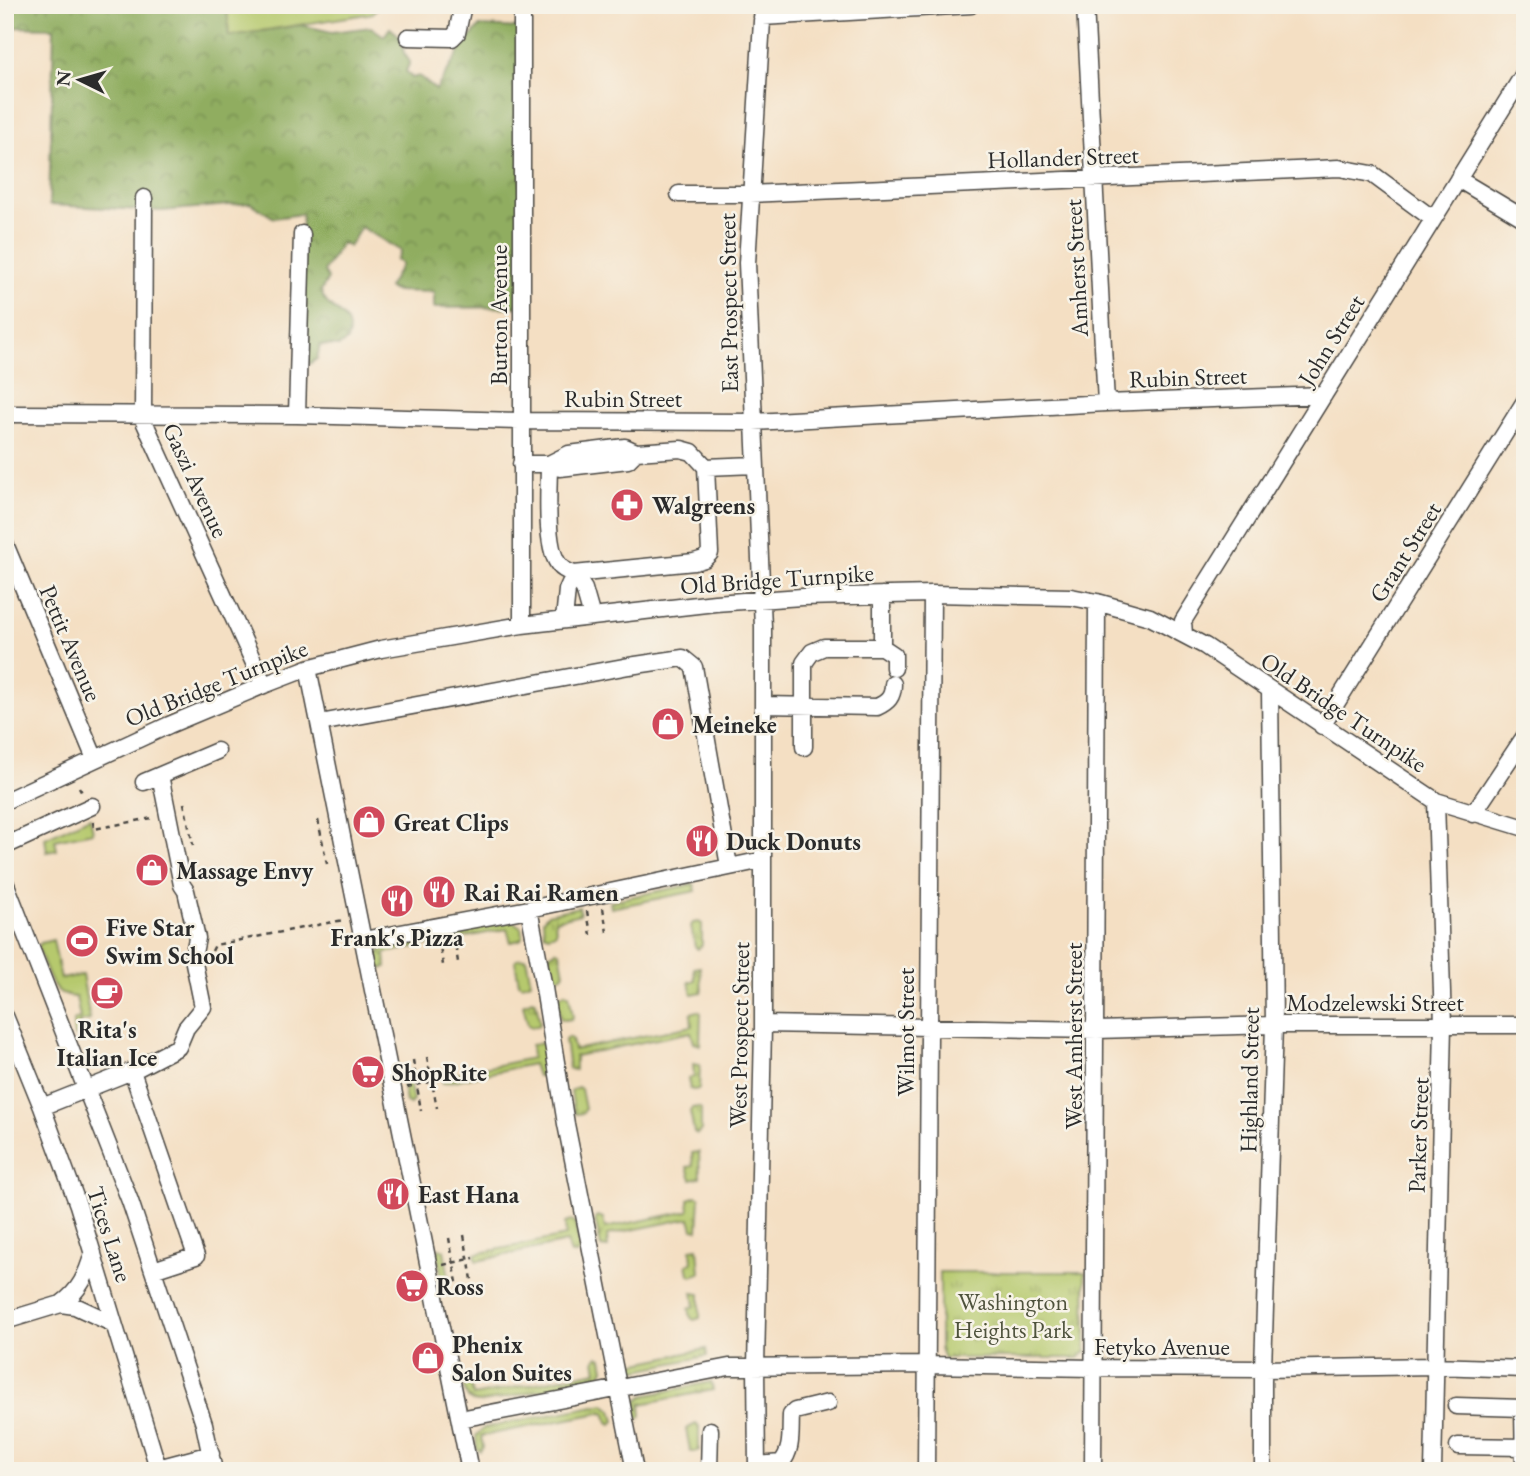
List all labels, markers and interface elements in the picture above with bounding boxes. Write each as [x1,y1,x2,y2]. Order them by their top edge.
north arrow [46,46,116,116]
text: N [50,69,77,87]
street label: Hollander Street [987,139,1140,175]
street label: Amherst Street [1057,198,1095,339]
street label: East Prospect Street [711,212,745,393]
street label: Burton Avenue [483,245,514,385]
street label: John Street [1290,288,1371,393]
street label: Rubin Street [1128,359,1248,395]
street label: Rubin Street [564,383,683,414]
street label: Gaszi Avenue [156,418,236,542]
pharmacy icon: Walgreens [608,486,646,524]
place label: Walgreens [652,490,755,522]
street label: Grant Street [1362,496,1448,608]
street label: Old Bridge Turnpike [679,557,875,601]
street label: Pettit Avenue [33,580,109,706]
street label: Old Bridge Turnpike [120,632,312,734]
street label: Old Bridge Turnpike [1255,645,1433,779]
shop icon: Meineke [649,705,687,743]
place label: Meineke [692,709,777,740]
shop icon: Great Clips [350,803,388,841]
place label: Great Clips [394,807,509,838]
restaurant icon: Duck Donuts [683,822,721,860]
place label: Duck Donuts [726,826,861,857]
shop icon: Massage Envy [133,851,171,889]
place label: Massage Envy [176,855,314,887]
restaurant icon: Rai Rai Ramen [420,873,458,911]
place label: Rai Rai Ramen [464,877,619,908]
restaurant icon: Frank's Pizza [378,882,416,920]
place label: Five Star Swim School [106,912,234,971]
sports icon: Five Star Swim School [63,922,101,960]
place label: Frank's Pizza [330,922,464,953]
street label: West Prospect Street [722,941,756,1128]
street label: West Amherst Street [1058,942,1089,1129]
street label: Wilmot Street [890,967,921,1096]
cafe icon: Rita's Italian Ice [88,974,126,1012]
street label: Modzelewski Street [1286,987,1464,1018]
street label: Highland Street [1232,1006,1266,1153]
place label: Rita's Italian Ice [57,1014,157,1073]
supermarket icon: ShopRite [349,1053,387,1091]
place label: ShopRite [392,1057,487,1088]
street label: Parker Street [1400,1076,1436,1193]
restaurant icon: East Hana [374,1175,412,1213]
place label: East Hana [418,1179,520,1210]
street label: Tices Lane [80,1182,140,1286]
supermarket icon: Ross [393,1267,431,1305]
place label: Ross [436,1271,484,1302]
park label: Washington Heights Park [954,1286,1073,1345]
place label: Phenix Salon Suites [452,1329,572,1388]
street label: Fetyko Avenue [1094,1331,1230,1362]
shop icon: Phenix Salon Suites [409,1339,447,1377]

